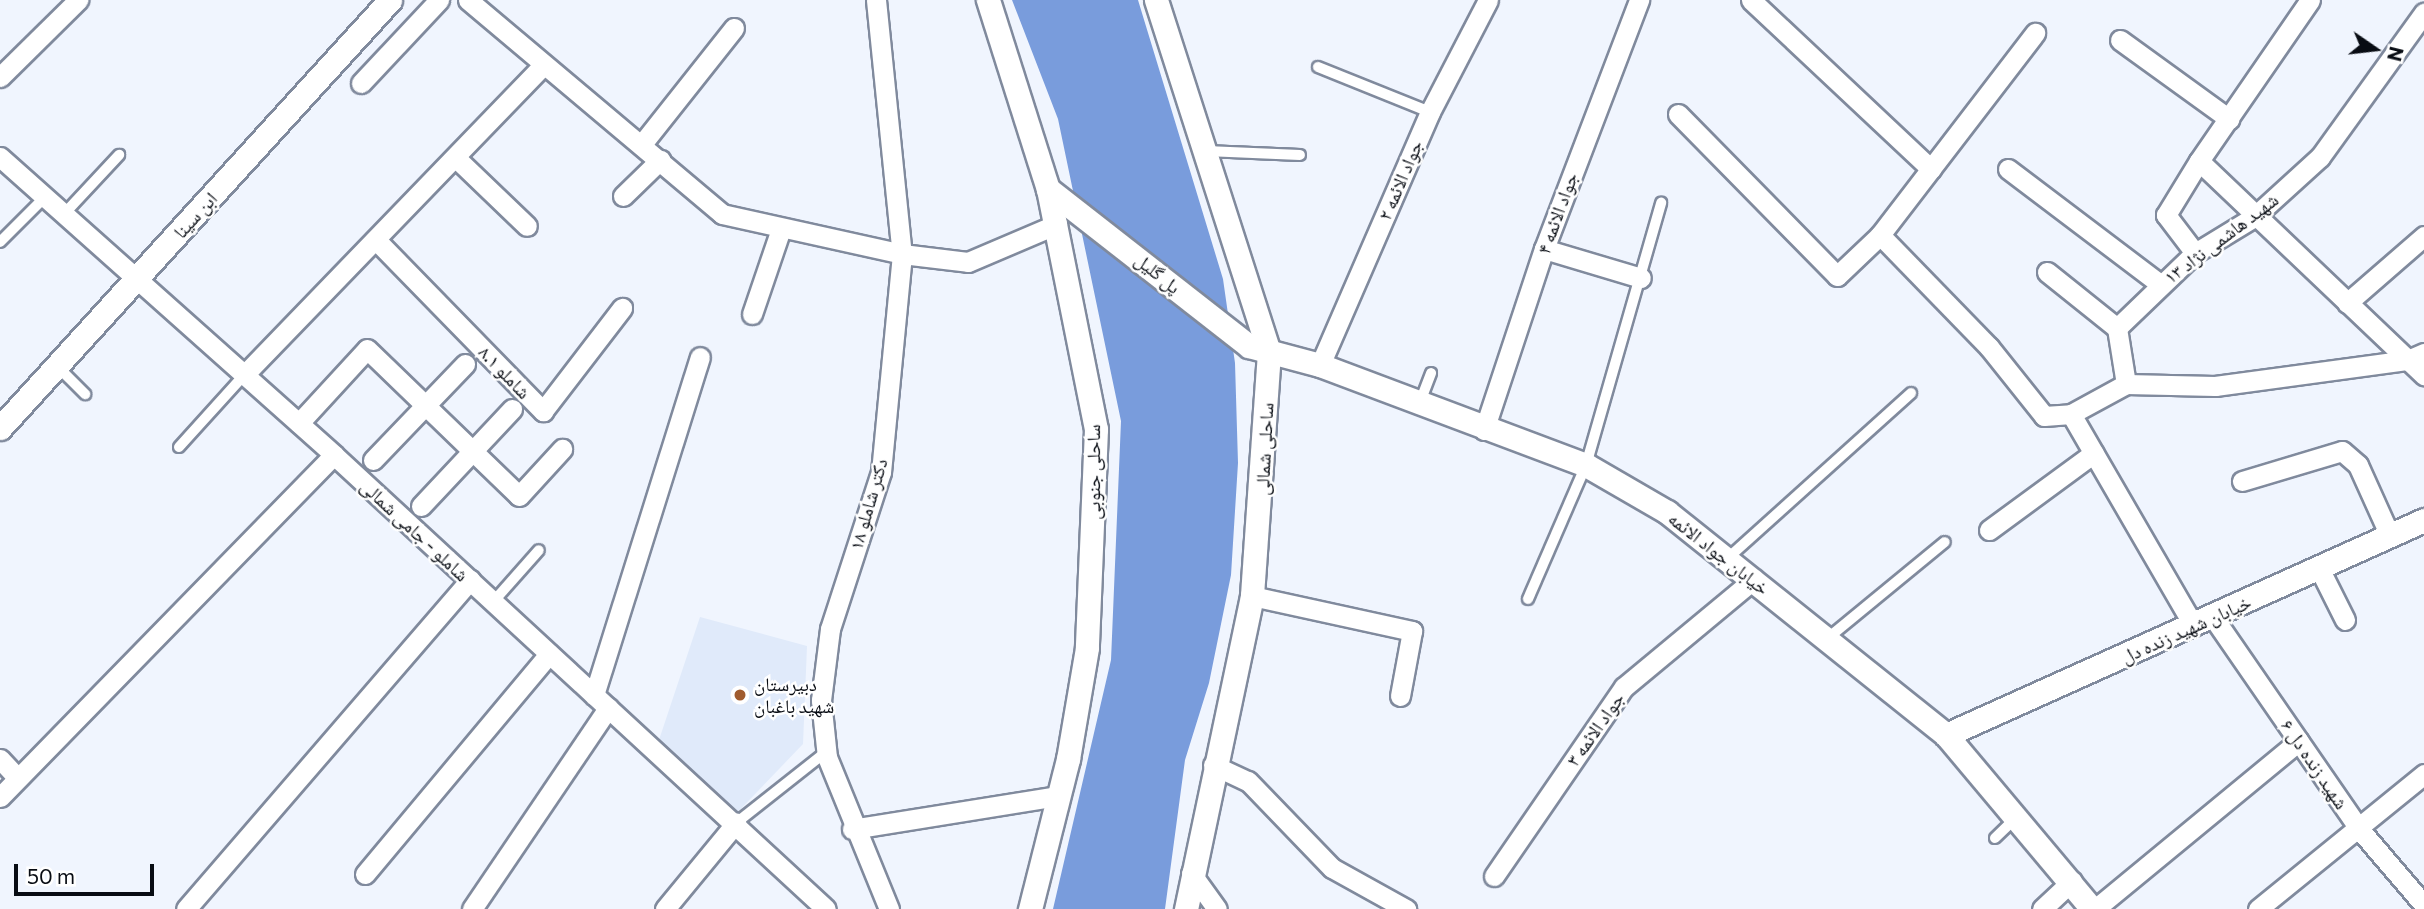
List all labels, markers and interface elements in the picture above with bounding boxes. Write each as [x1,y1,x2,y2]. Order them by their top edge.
north arrow [2340,14,2410,84]
text: N [2383,44,2409,64]
street label: جواد الائمه ۲ [1373,136,1427,224]
street label: جواد الائمه ۴ [1532,169,1582,257]
street label: ابن سینا [168,187,222,243]
street label: شهید هاشمی نژاد ۱۳ [2160,188,2282,288]
street label: پل گلیل [1131,248,1185,298]
street label: شاملو ۸.۱ [474,341,536,403]
street label: ساحلی شمالی [1250,402,1278,496]
street label: ساحلی جنوبی [1082,424,1104,520]
street label: دکتر شاملو ۱۸ [844,456,892,552]
street label: شاملو - جامی شمالی [356,474,474,586]
street label: خیابان جواد الائمه [1664,507,1774,599]
street label: خیابان شهید زنده دل [2117,590,2255,668]
place label: دبیرستان شهید باغبان [754,673,834,717]
marker: دبیرستان شهید باغبان [732,687,748,703]
street label: جواد الائمه ۳ [1561,688,1629,770]
street label: شهید زنده دل ۶ [2277,715,2353,813]
scale bar [18,850,158,894]
text: 50 m [27,863,75,888]

